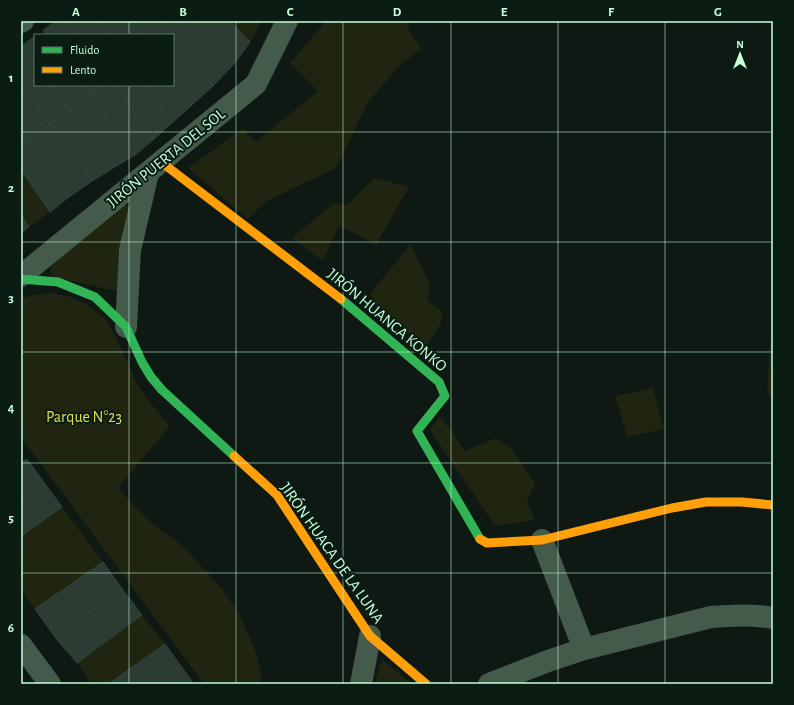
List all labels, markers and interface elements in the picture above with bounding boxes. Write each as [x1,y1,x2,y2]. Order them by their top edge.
text: A [72,6,80,19]
text: B [179,6,187,19]
text: C [287,6,294,19]
text: D [393,6,402,19]
text: E [501,6,508,19]
text: F [608,6,615,19]
text: G [714,6,722,19]
legend [34,34,174,86]
north arrow [720,34,760,74]
text: N [736,39,744,50]
text: Fluido [70,44,99,56]
text: Lento [70,64,96,76]
text: 1 [9,72,13,85]
street label: JIRÓN PUERTA DEL SOL [103,104,228,210]
text: 2 [8,182,14,195]
street label: JIRÓN HUANCA KONKO [324,264,451,375]
text: 3 [8,292,14,305]
text: 4 [8,402,15,415]
park label: Parque N°23 [46,409,122,425]
street label: JIRÓN HUACA DE LA LUNA [277,479,388,626]
text: 5 [8,512,14,525]
text: 6 [8,622,14,635]

